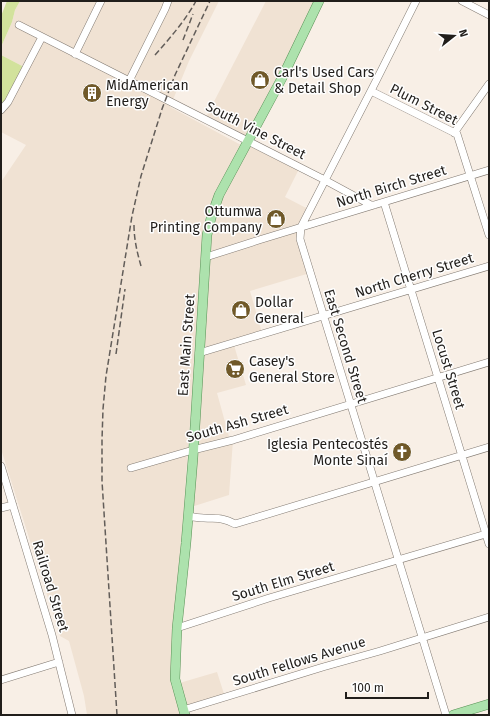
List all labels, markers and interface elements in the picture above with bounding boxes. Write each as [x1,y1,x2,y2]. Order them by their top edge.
north arrow [434,16,474,56]
text: N [456,28,470,39]
place label: Carl's Used Cars & Detail Shop [274,64,375,97]
shop icon: Carl's Used Cars & Detail Shop [249,69,271,91]
place label: MidAmerican Energy [106,77,189,110]
street label: Plum Street [387,80,461,129]
building icon: MidAmerican Energy [81,82,103,104]
street label: South Vine Street [203,98,310,163]
street label: North Birch Street [334,161,449,211]
place label: Ottumwa Printing Company [150,203,262,236]
shop icon: Ottumwa Printing Company [265,208,287,230]
street label: North Cherry Street [353,249,476,302]
street label: East Second Street [320,287,371,406]
street label: East Main Street [174,292,199,397]
place label: Dollar General [255,294,304,327]
shop icon: Dollar General [230,299,252,321]
street label: Locust Street [428,327,469,412]
place label: Casey's General Store [249,353,335,386]
supermarket icon: Casey's General Store [224,358,246,380]
street label: South Ash Street [184,401,291,446]
place label: Iglesia Pentecostés Monte Sinaí [267,436,388,469]
church icon: Iglesia Pentecostés Monte Sinaí [391,441,413,463]
street label: Railroad Street [29,538,73,635]
street label: South Elm Street [230,558,337,605]
street label: South Fellows Avenue [231,633,368,690]
scale bar [346,674,428,700]
text: 100 m [352,681,384,695]

